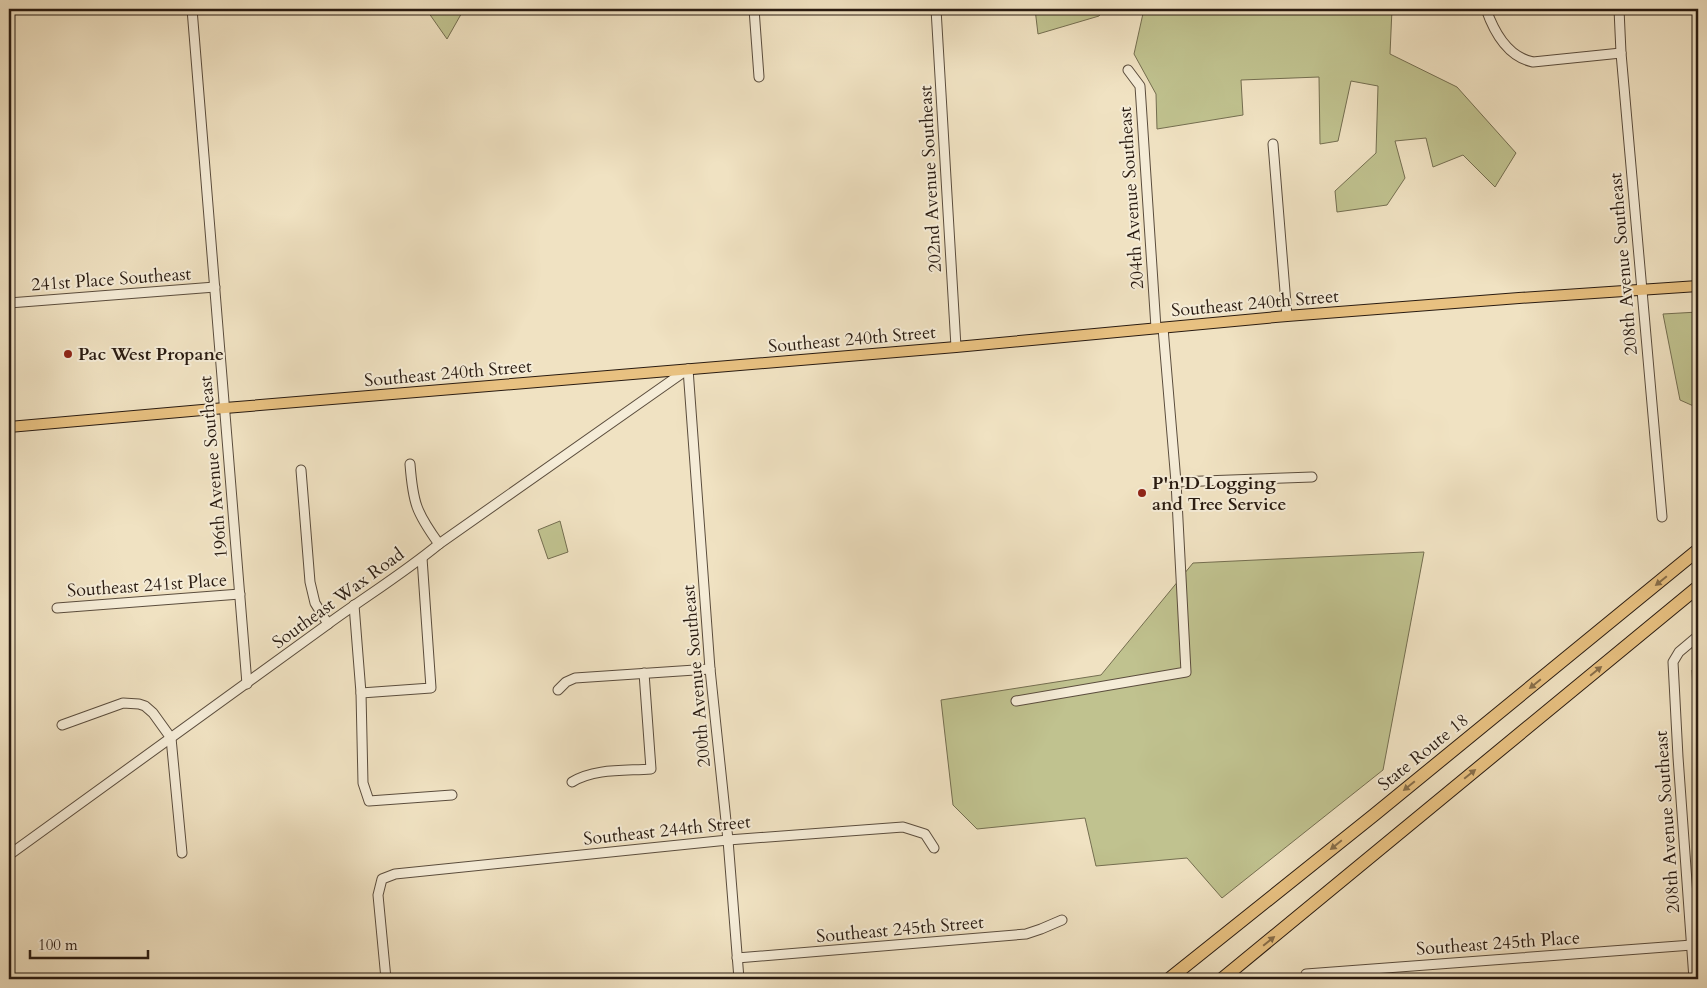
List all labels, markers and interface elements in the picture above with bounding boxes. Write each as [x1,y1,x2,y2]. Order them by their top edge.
street label: 202nd Avenue Southeast [913,84,948,273]
street label: 204th Avenue Southeast [1113,105,1150,290]
street label: 208th Avenue Southeast [1603,171,1644,356]
street label: 241st Place Southeast [30,261,192,298]
street label: Southeast 240th Street [1170,284,1340,323]
street label: Southeast 240th Street [767,320,937,359]
place label: Pac West Propane [78,342,224,367]
marker: Pac West Propane [62,348,74,360]
street label: Southeast 240th Street [363,354,533,393]
street label: 196th Avenue Southeast [193,374,234,559]
place label: P'n'D Logging and Tree Service [1152,471,1286,517]
marker: P'n'D Logging and Tree Service [1136,487,1148,499]
street label: Southeast Wax Road [267,542,410,655]
street label: Southeast 241st Place [66,567,228,604]
one-way arrow [1655,576,1668,587]
street label: 200th Avenue Southeast [676,583,717,768]
one-way arrow [1589,665,1601,677]
one-way arrow [1528,678,1541,689]
street label: State Route 18 [1373,708,1474,797]
street label: 208th Avenue Southeast [1649,729,1686,914]
one-way arrow [1463,769,1476,780]
one-way arrow [1402,781,1415,792]
street label: Southeast 244th Street [582,809,752,852]
one-way arrow [1330,840,1343,851]
street label: Southeast 245th Street [815,910,985,949]
street label: Southeast 245th Place [1415,925,1581,962]
scale bar [30,928,148,960]
text: 100 m [38,935,78,955]
one-way arrow [1262,935,1275,946]

